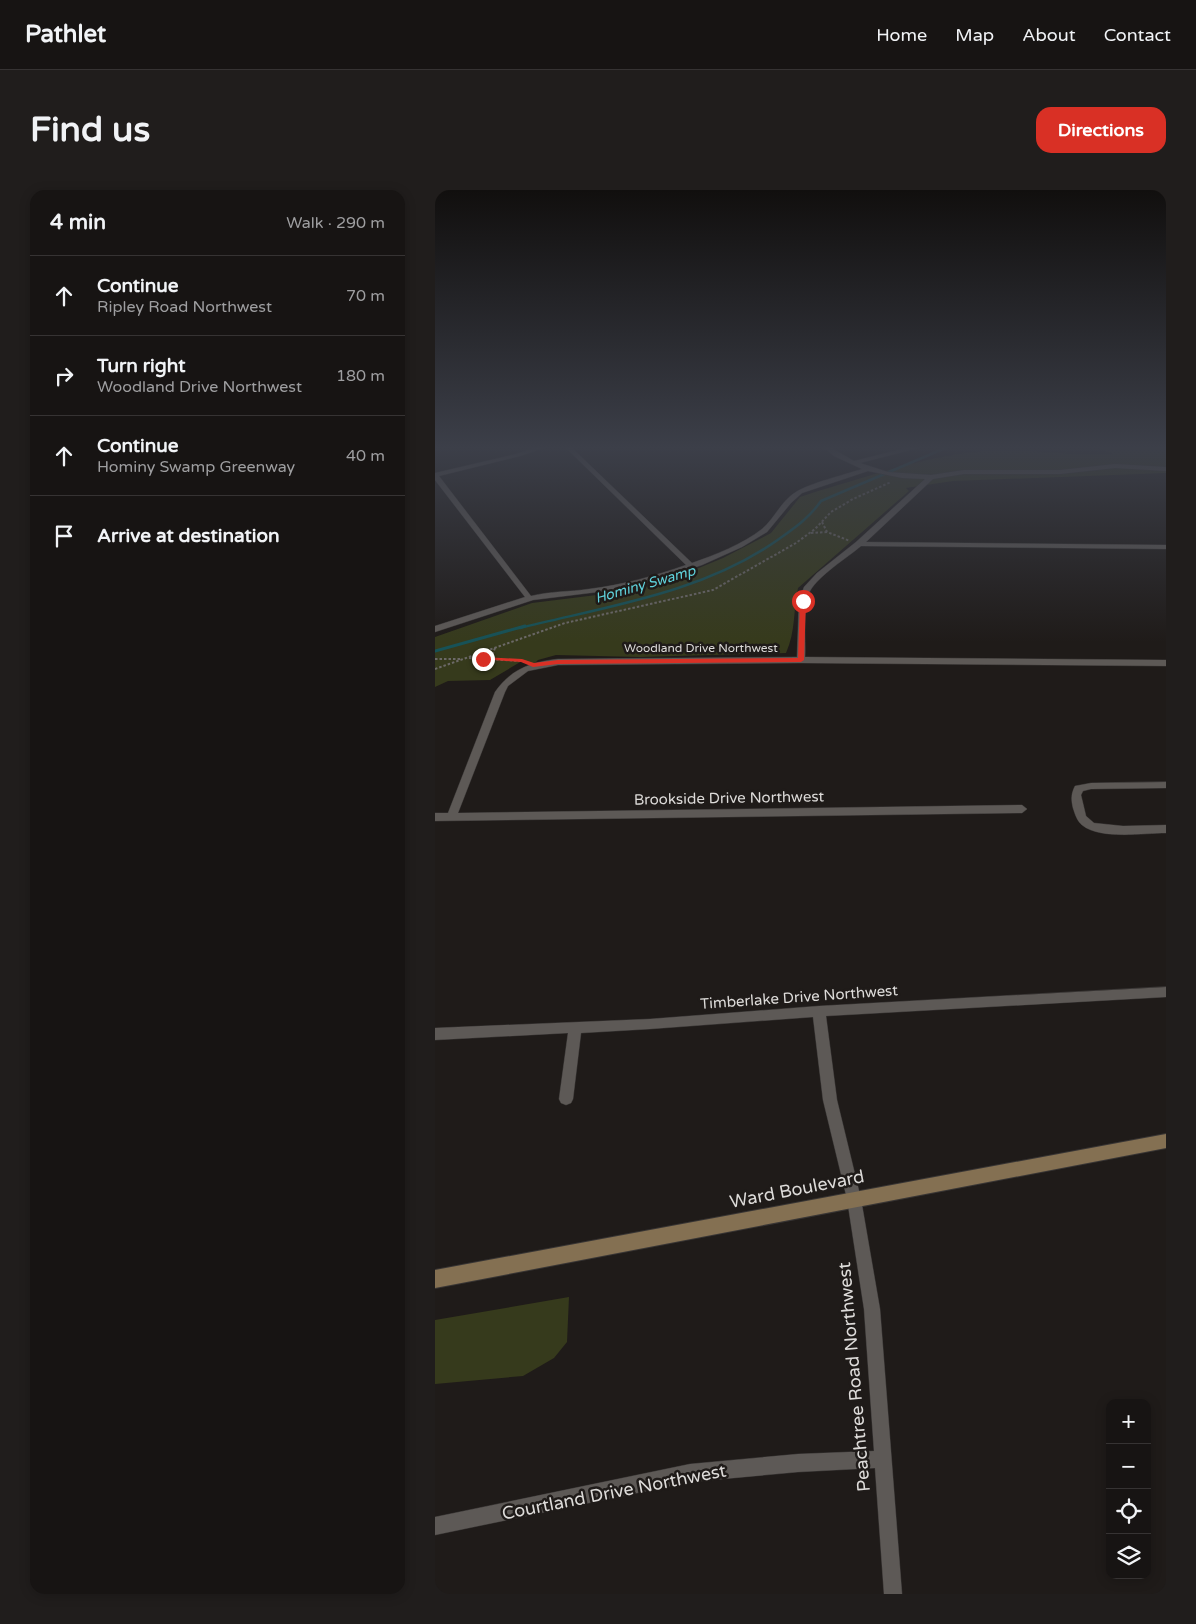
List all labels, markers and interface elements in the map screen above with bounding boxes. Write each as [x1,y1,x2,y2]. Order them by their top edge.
text: Pathlet [25,20,106,49]
text: Home [876,24,927,46]
text: Map [955,24,994,46]
text: About [1022,24,1076,46]
text: Contact [1104,24,1171,46]
button: Directions [1036,107,1166,153]
text: Find us [30,109,150,151]
text: 4 min [50,210,106,235]
text: Walk · 290 m [286,213,385,233]
text: Continue [97,275,179,297]
icon: ahead [50,282,78,310]
text: 70 m [346,286,385,306]
text: Ripley Road Northwest [97,297,272,317]
text: Turn right [97,355,185,377]
icon: right [50,362,78,390]
text: 180 m [336,366,385,386]
text: Woodland Drive Northwest [97,377,302,397]
text: Continue [97,435,179,457]
icon: ahead [50,442,78,470]
text: 40 m [346,446,385,466]
text: Hominy Swamp Greenway [97,457,295,477]
icon: arrive [50,522,78,550]
text: Arrive at destination [97,525,280,547]
water label: Hominy Swamp [593,562,698,607]
route start [792,590,815,613]
street label: Woodland Drive Northwest [624,641,778,655]
route end [472,648,495,671]
street label: Brookside Drive Northwest [634,787,825,809]
street label: Timberlake Drive Northwest [700,981,899,1013]
street label: Ward Boulevard [728,1165,866,1213]
street label: Peachtree Road Northwest [833,1261,875,1493]
map controls [1106,1399,1151,1579]
button: + [1106,1399,1151,1444]
button: − [1106,1444,1151,1489]
street label: Courtland Drive Northwest [500,1459,728,1525]
button: locate [1106,1489,1151,1534]
button: layers [1106,1534,1151,1579]

